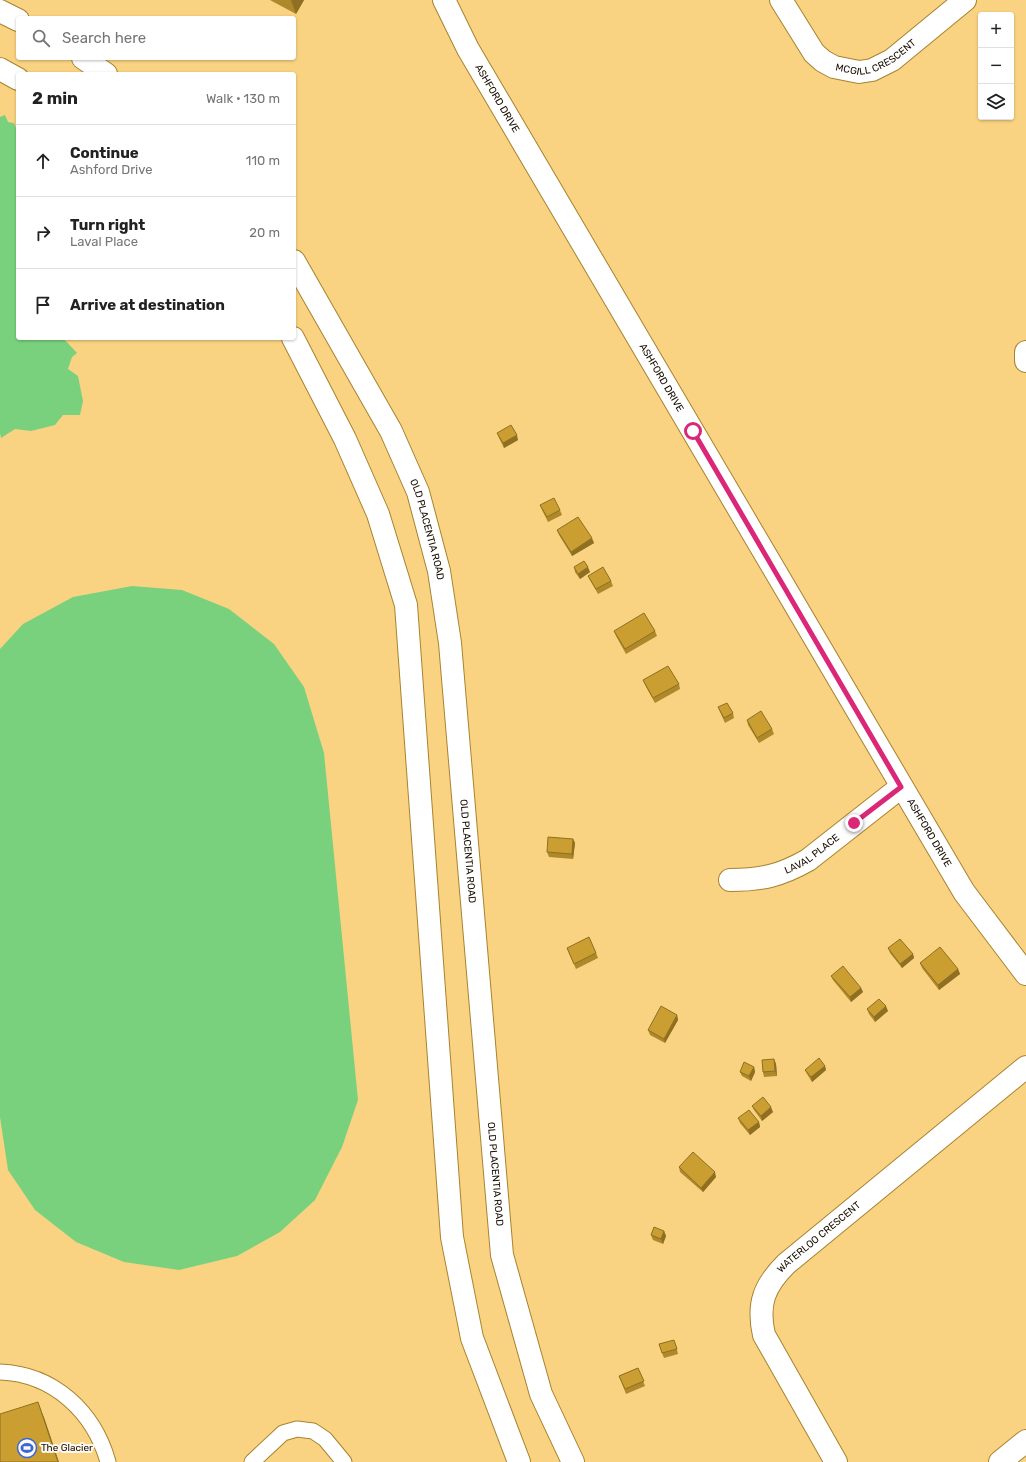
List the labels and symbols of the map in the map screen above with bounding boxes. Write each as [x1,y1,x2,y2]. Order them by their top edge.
street label: MCGILL CRESCENT [834,37,919,78]
street label: ASHFORD DRIVE [472,62,522,135]
street label: ASHFORD DRIVE [637,341,686,414]
route start [684,422,702,440]
street label: OLD PLACENTIA ROAD [407,477,446,581]
street label: ASHFORD DRIVE [904,796,954,869]
street label: OLD PLACENTIA ROAD [457,799,478,904]
route end [845,814,863,832]
street label: LAVAL PLACE [783,832,842,877]
street label: OLD PLACENTIA ROAD [485,1122,506,1227]
street label: WATERLOO CRESCENT [775,1199,863,1275]
sports icon: The Glacier [16,1437,38,1459]
place label: The Glacier [41,1442,93,1454]

